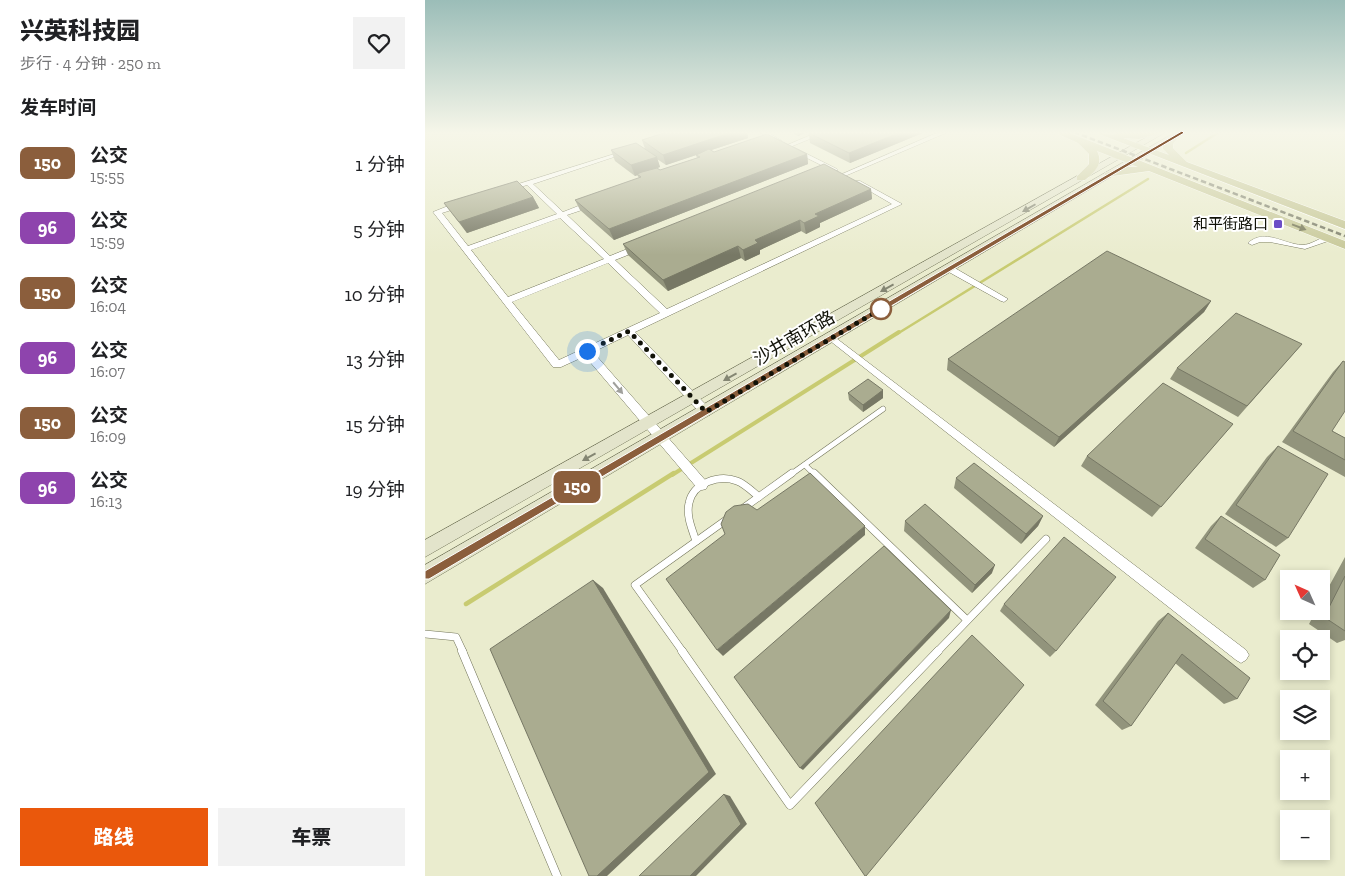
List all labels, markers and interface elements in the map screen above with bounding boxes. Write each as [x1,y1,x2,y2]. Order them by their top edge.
text: 兴英科技园 [20,16,140,45]
button: heart [353,17,405,69]
text: 步行 · 4 分钟 · 250 m [20,54,161,73]
text: 发车时间 [20,96,96,119]
text: 公交 [90,144,128,167]
text: 150 [34,152,61,174]
text: 1 分钟 [355,153,405,176]
text: 15:55 [90,167,124,186]
one-way arrow [1022,204,1035,213]
text: 公交 [90,209,128,232]
place label: 和平街路口 [1193,215,1268,233]
text: 96 [38,217,57,239]
text: 5 分钟 [353,218,405,241]
marker: 和平街路口 [1272,218,1284,230]
one-way arrow [1291,224,1306,231]
text: 15:59 [90,232,125,251]
text: 公交 [90,274,128,297]
text: 150 [34,282,61,304]
text: 10 分钟 [344,283,405,306]
one-way arrow [881,284,894,293]
text: 16:04 [90,297,126,316]
unlabelled marker [870,298,892,320]
street label: 沙井南环路 [750,306,838,370]
text: 公交 [90,339,128,362]
your location [575,339,600,364]
text: 96 [38,347,57,369]
text: 13 分钟 [346,348,405,371]
text: 16:07 [90,362,125,381]
one-way arrow [723,373,738,381]
one-way arrow [613,382,624,395]
text: 公交 [90,404,128,427]
text: 150 [34,412,61,434]
text: 15 分钟 [346,413,405,436]
text: 16:09 [90,427,126,446]
one-way arrow [582,452,596,461]
text: 公交 [90,469,128,492]
line badge: 150 [548,471,606,503]
text: 150 [563,476,591,498]
text: 96 [38,477,57,499]
text: 19 分钟 [345,478,405,501]
text: 16:13 [90,492,122,511]
north arrow [1280,570,1330,620]
map controls [1280,570,1330,860]
button: locate [1280,630,1330,680]
button: layers [1280,690,1330,740]
button: + [1280,750,1330,800]
button: 路线 [20,808,208,866]
button: 车票 [218,808,405,866]
button: − [1280,810,1330,860]

